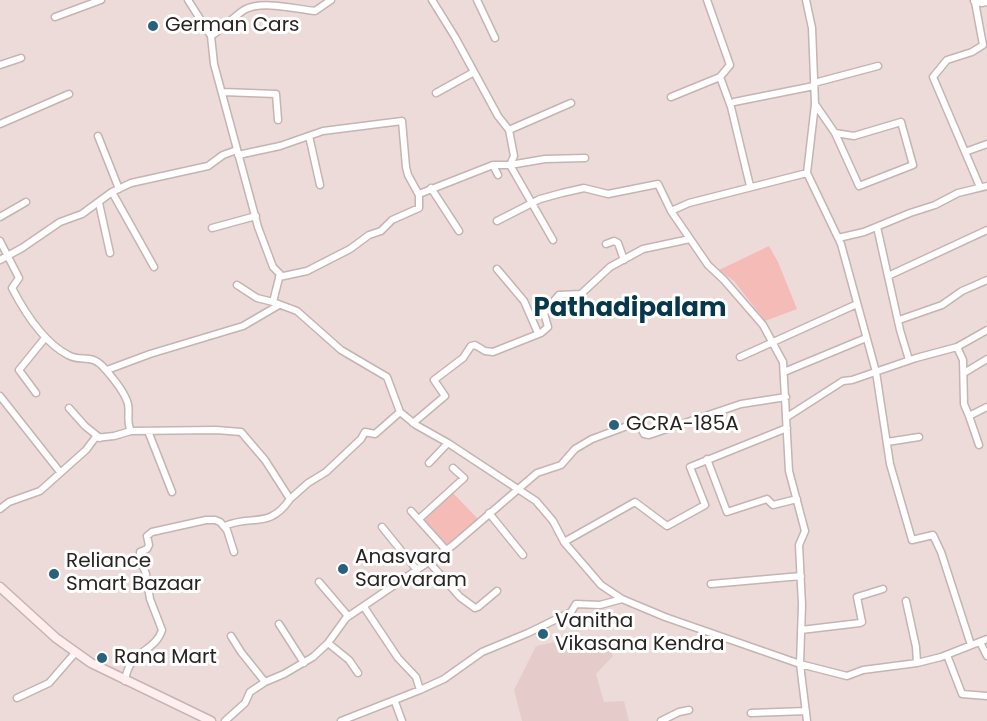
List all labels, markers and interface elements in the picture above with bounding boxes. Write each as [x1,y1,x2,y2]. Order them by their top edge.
place label: German Cars [165,14,300,38]
marker: German Cars [146,19,160,33]
district label: Pathadipalam [533,293,727,325]
place label: GCRA-185A [626,413,739,437]
marker: GCRA-185A [607,418,621,432]
place label: Anasvara Sarovaram [355,546,467,593]
place label: Reliance Smart Bazaar [66,550,201,597]
marker: Anasvara Sarovaram [336,562,350,576]
marker: Reliance Smart Bazaar [47,567,61,581]
place label: Vanitha Vikasana Kendra [555,610,725,657]
marker: Vanitha Vikasana Kendra [536,627,550,641]
place label: Rana Mart [114,646,217,670]
marker: Rana Mart [95,651,109,665]

